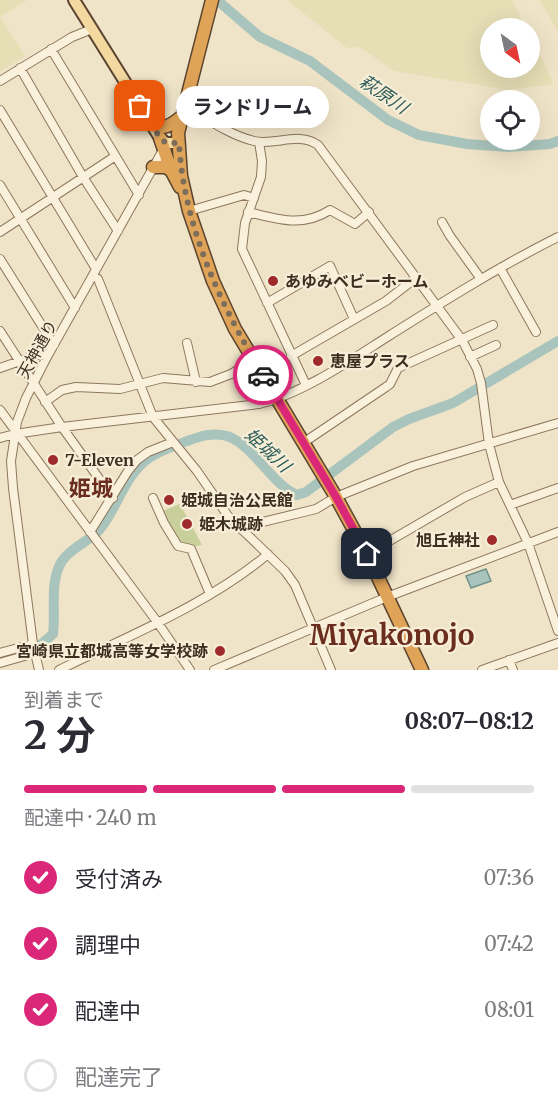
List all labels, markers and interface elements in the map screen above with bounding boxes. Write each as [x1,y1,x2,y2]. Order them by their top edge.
north arrow [480,18,540,78]
map controls [480,18,540,150]
water label: 萩原川 [355,69,414,120]
pin [114,80,165,131]
callout: ランドリーム [176,85,329,127]
icon: bag [123,89,156,122]
button: locate [480,90,540,150]
text: ランドリーム [193,94,312,119]
place label: あゆみベビーホーム [285,271,429,291]
marker: あゆみベビーホーム [266,274,280,288]
street label: 天神通り [13,316,61,382]
courier [233,345,293,405]
place label: 恵屋プラス [330,351,410,371]
marker: 恵屋プラス [311,354,325,368]
icon: car [247,359,280,392]
water label: 姫城川 [240,423,297,478]
place label: 7-Eleven [65,450,134,470]
marker: 7-Eleven [46,453,60,467]
district label: 姫城 [69,474,113,502]
place label: 姫城自治公民館 [181,490,293,510]
marker: 姫城自治公民館 [162,493,176,507]
place label: 姫木城跡 [199,514,263,534]
marker: 姫木城跡 [180,517,194,531]
pin [341,528,392,579]
place label: 旭丘神社 [416,530,480,550]
marker: 旭丘神社 [485,533,499,547]
icon: home [350,537,383,570]
district label: Miyakonojo [309,617,475,653]
place label: 宮崎県立都城高等女学校跡 [16,641,208,661]
marker: 宮崎県立都城高等女学校跡 [213,644,227,658]
text: 到着まで [24,687,104,712]
text: 08:07–08:12 [405,707,534,735]
text: 2 分 [24,711,95,760]
text: 配達中 · 240 m [24,805,157,830]
icon: check [24,861,57,894]
text: 受付済み [75,865,163,893]
text: 07:36 [484,865,534,890]
icon: check [24,927,57,960]
text: 調理中 [75,931,141,959]
text: 07:42 [484,931,534,956]
icon: check [24,993,57,1026]
text: 配達中 [75,997,141,1025]
text: 08:01 [484,997,534,1022]
text: 配達完了 [75,1063,163,1091]

